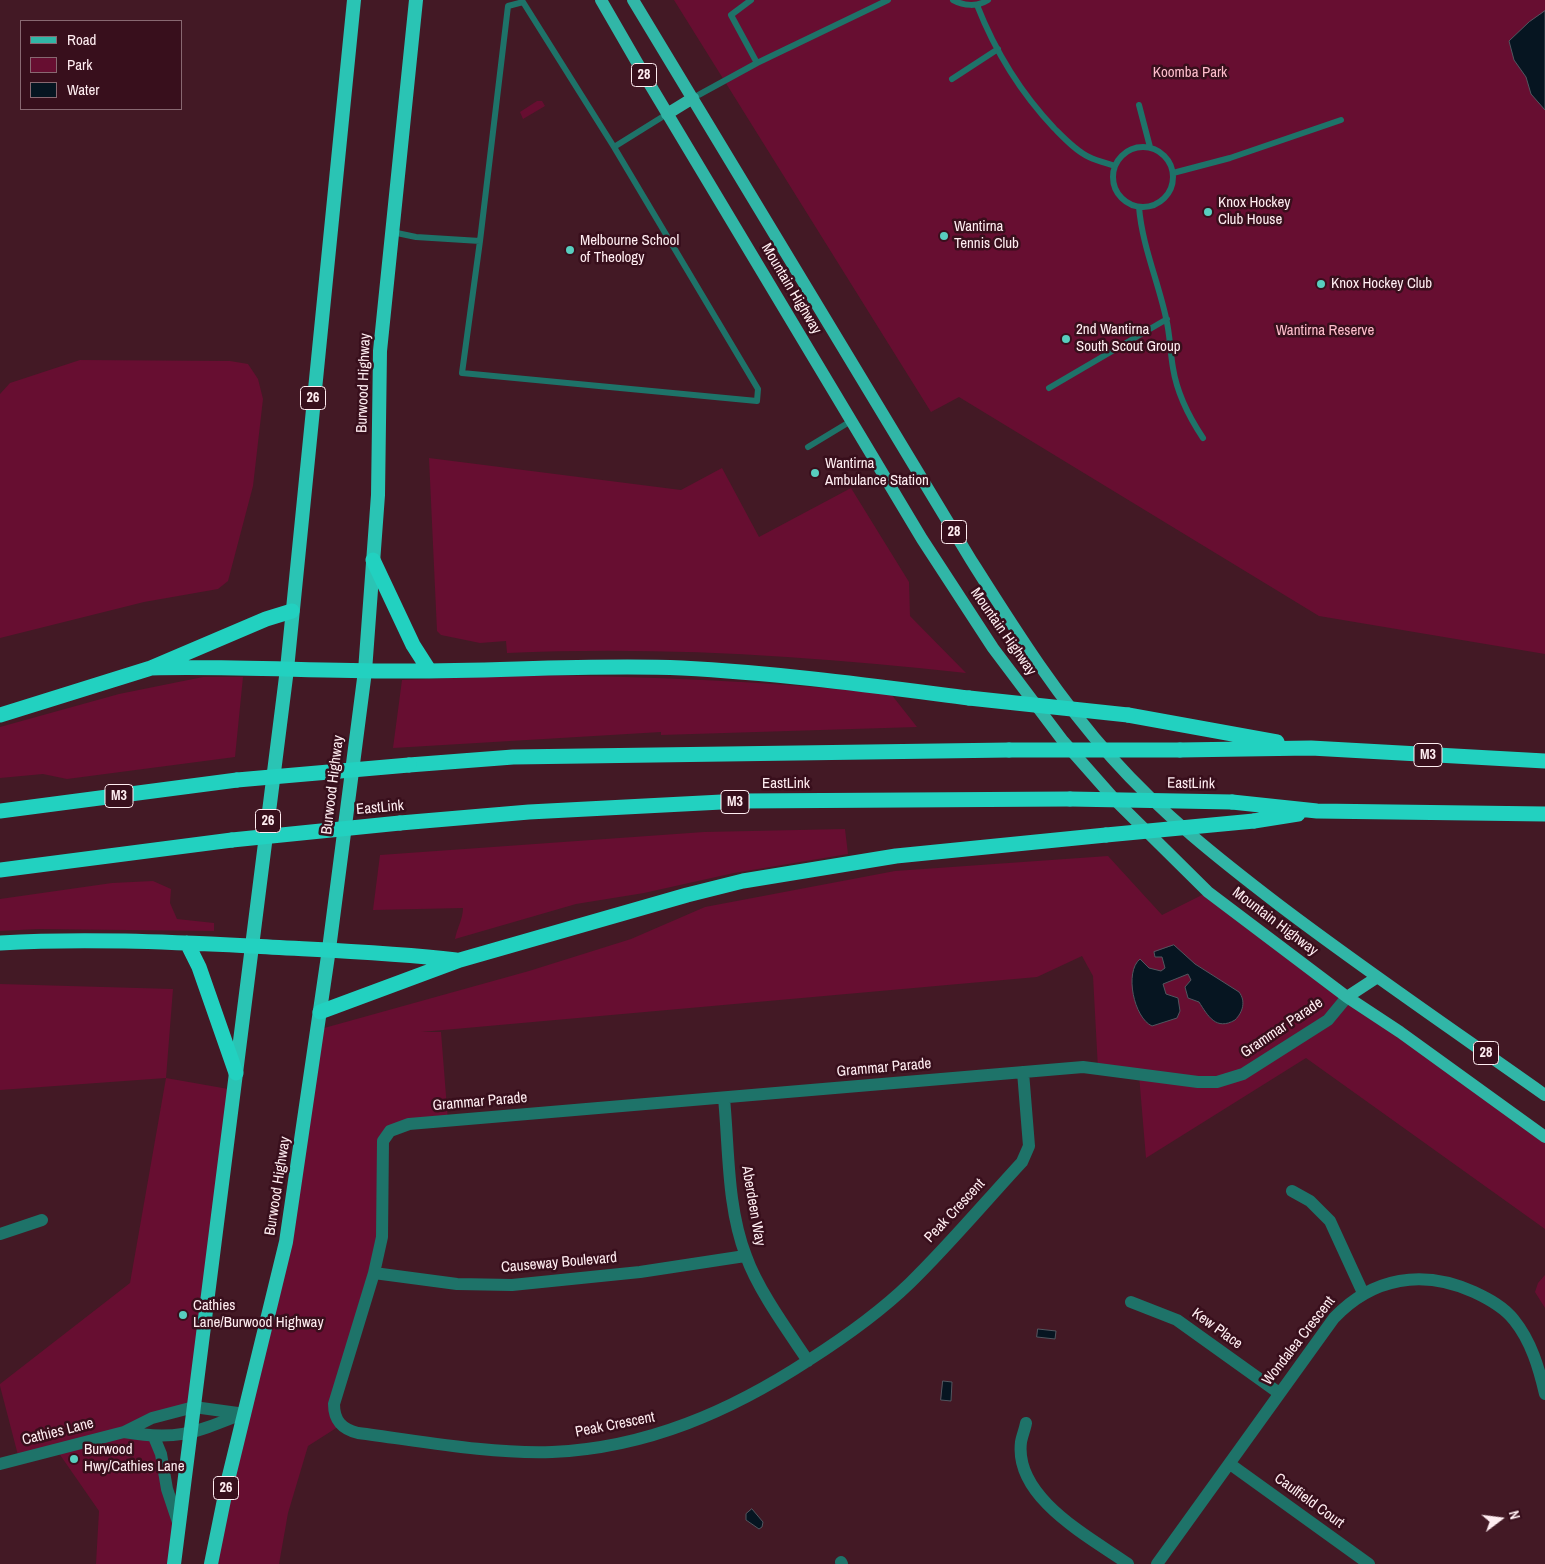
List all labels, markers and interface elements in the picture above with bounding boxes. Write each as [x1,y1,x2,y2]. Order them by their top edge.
legend [20,20,182,110]
text: Road [67,29,96,50]
text: Park [67,54,92,75]
road number: 28 [632,64,656,86]
park label: Koomba Park [1153,64,1227,82]
text: Water [67,79,99,100]
place label: Knox Hockey Club House [1218,194,1290,229]
marker: Knox Hockey Club House [1202,206,1214,218]
place label: Wantirna Tennis Club [954,218,1019,253]
marker: Wantirna Tennis Club [938,230,950,242]
place label: Melbourne School of Theology [580,232,679,267]
street label: Mountain Highway [757,240,825,338]
marker: Melbourne School of Theology [564,244,576,256]
place label: Knox Hockey Club [1331,275,1432,293]
marker: Knox Hockey Club [1315,278,1327,290]
place label: 2nd Wantirna South Scout Group [1076,321,1181,356]
park label: Wantirna Reserve [1276,322,1374,340]
street label: Burwood Highway [353,333,375,433]
marker: 2nd Wantirna South Scout Group [1060,333,1072,345]
road number: 26 [300,386,326,409]
place label: Wantirna Ambulance Station [825,455,929,490]
marker: Wantirna Ambulance Station [809,467,821,479]
road number: 28 [942,520,966,544]
street label: Mountain Highway [966,585,1040,679]
street label: Burwood Highway [318,734,348,836]
road number: M3 [1414,744,1442,766]
street label: EastLink [762,775,810,793]
street label: EastLink [1167,775,1215,793]
road number: M3 [105,784,133,808]
road number: M3 [721,790,749,814]
street label: EastLink [355,797,405,819]
road number: 26 [256,809,280,832]
street label: Mountain Highway [1229,884,1321,960]
street label: Grammar Parade [1238,994,1326,1062]
road number: 28 [1474,1042,1498,1064]
street label: Grammar Parade [836,1055,932,1081]
street label: Grammar Parade [432,1089,528,1115]
street label: Burwood Highway [261,1135,295,1237]
street label: Aberdeen Way [737,1165,769,1247]
street label: Peak Crescent [921,1175,989,1247]
street label: Causeway Boulevard [500,1249,618,1277]
street label: Wondalea Crescent [1259,1293,1339,1389]
place label: Cathies Lane/Burwood Highway [193,1297,324,1332]
street label: Kew Place [1188,1305,1246,1353]
marker: Cathies Lane/Burwood Highway [177,1309,189,1321]
street label: Peak Crescent [574,1408,656,1442]
street label: Cathies Lane [20,1414,96,1450]
place label: Burwood Hwy/Cathies Lane [84,1441,184,1476]
marker: Burwood Hwy/Cathies Lane [68,1453,80,1465]
street label: Caulfield Court [1271,1470,1347,1532]
road number: 26 [214,1476,238,1500]
north arrow [1475,1494,1525,1544]
text: N [1505,1509,1524,1521]

